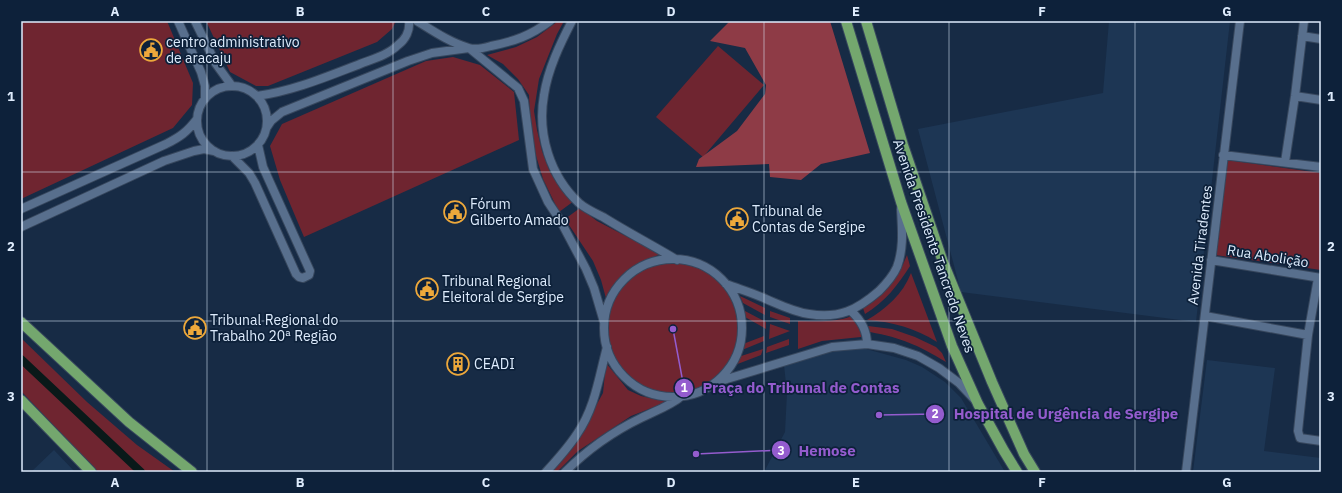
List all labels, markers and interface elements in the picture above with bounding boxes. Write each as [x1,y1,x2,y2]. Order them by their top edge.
text: A [111,3,120,20]
text: B [296,3,305,20]
text: C [482,3,491,20]
text: D [666,3,676,20]
text: E [852,3,860,20]
text: F [1038,3,1046,20]
text: G [1222,3,1232,20]
place label: centro administrativo de aracaju [166,33,300,67]
public building icon: centro administrativo de aracaju [138,37,164,63]
text: 1 [7,88,15,105]
text: 1 [1327,88,1335,105]
street label: Avenida Presidente Tancredo Neves [889,137,979,355]
street label: Avenida Tiradentes [1184,184,1216,306]
place label: Fórum Gilberto Amado [470,195,569,229]
public building icon: Fórum Gilberto Amado [442,199,468,225]
place label: Tribunal de Contas de Sergipe [752,202,866,236]
public building icon: Tribunal de Contas de Sergipe [724,206,750,232]
text: 2 [7,238,15,255]
text: 2 [1327,238,1335,255]
street label: Rua Abolição [1226,241,1310,271]
place label: Tribunal Regional Eleitoral de Sergipe [442,272,564,306]
public building icon: Tribunal Regional Eleitoral de Sergipe [414,276,440,302]
place label: Tribunal Regional do Trabalho 20ª Região [210,311,338,345]
public building icon: Tribunal Regional do Trabalho 20ª Região [182,315,208,341]
building icon: CEADI [445,351,471,377]
place label: CEADI [474,355,515,373]
callout: Praça do Tribunal de Contas [674,375,908,402]
text: Praça do Tribunal de Contas [702,378,900,397]
text: 1 [680,380,688,395]
text: 3 [7,388,15,405]
text: 3 [1327,388,1335,405]
callout: Hospital de Urgência de Sergipe [925,401,1186,428]
text: Hospital de Urgência de Sergipe [954,404,1178,423]
text: 2 [931,406,939,421]
callout: Hemose [771,437,864,464]
text: Hemose [798,441,856,460]
text: 3 [777,443,785,458]
text: A [111,474,120,491]
text: B [296,474,305,491]
text: C [482,474,491,491]
text: D [666,474,676,491]
text: E [852,474,860,491]
text: F [1038,474,1046,491]
text: G [1222,474,1232,491]

